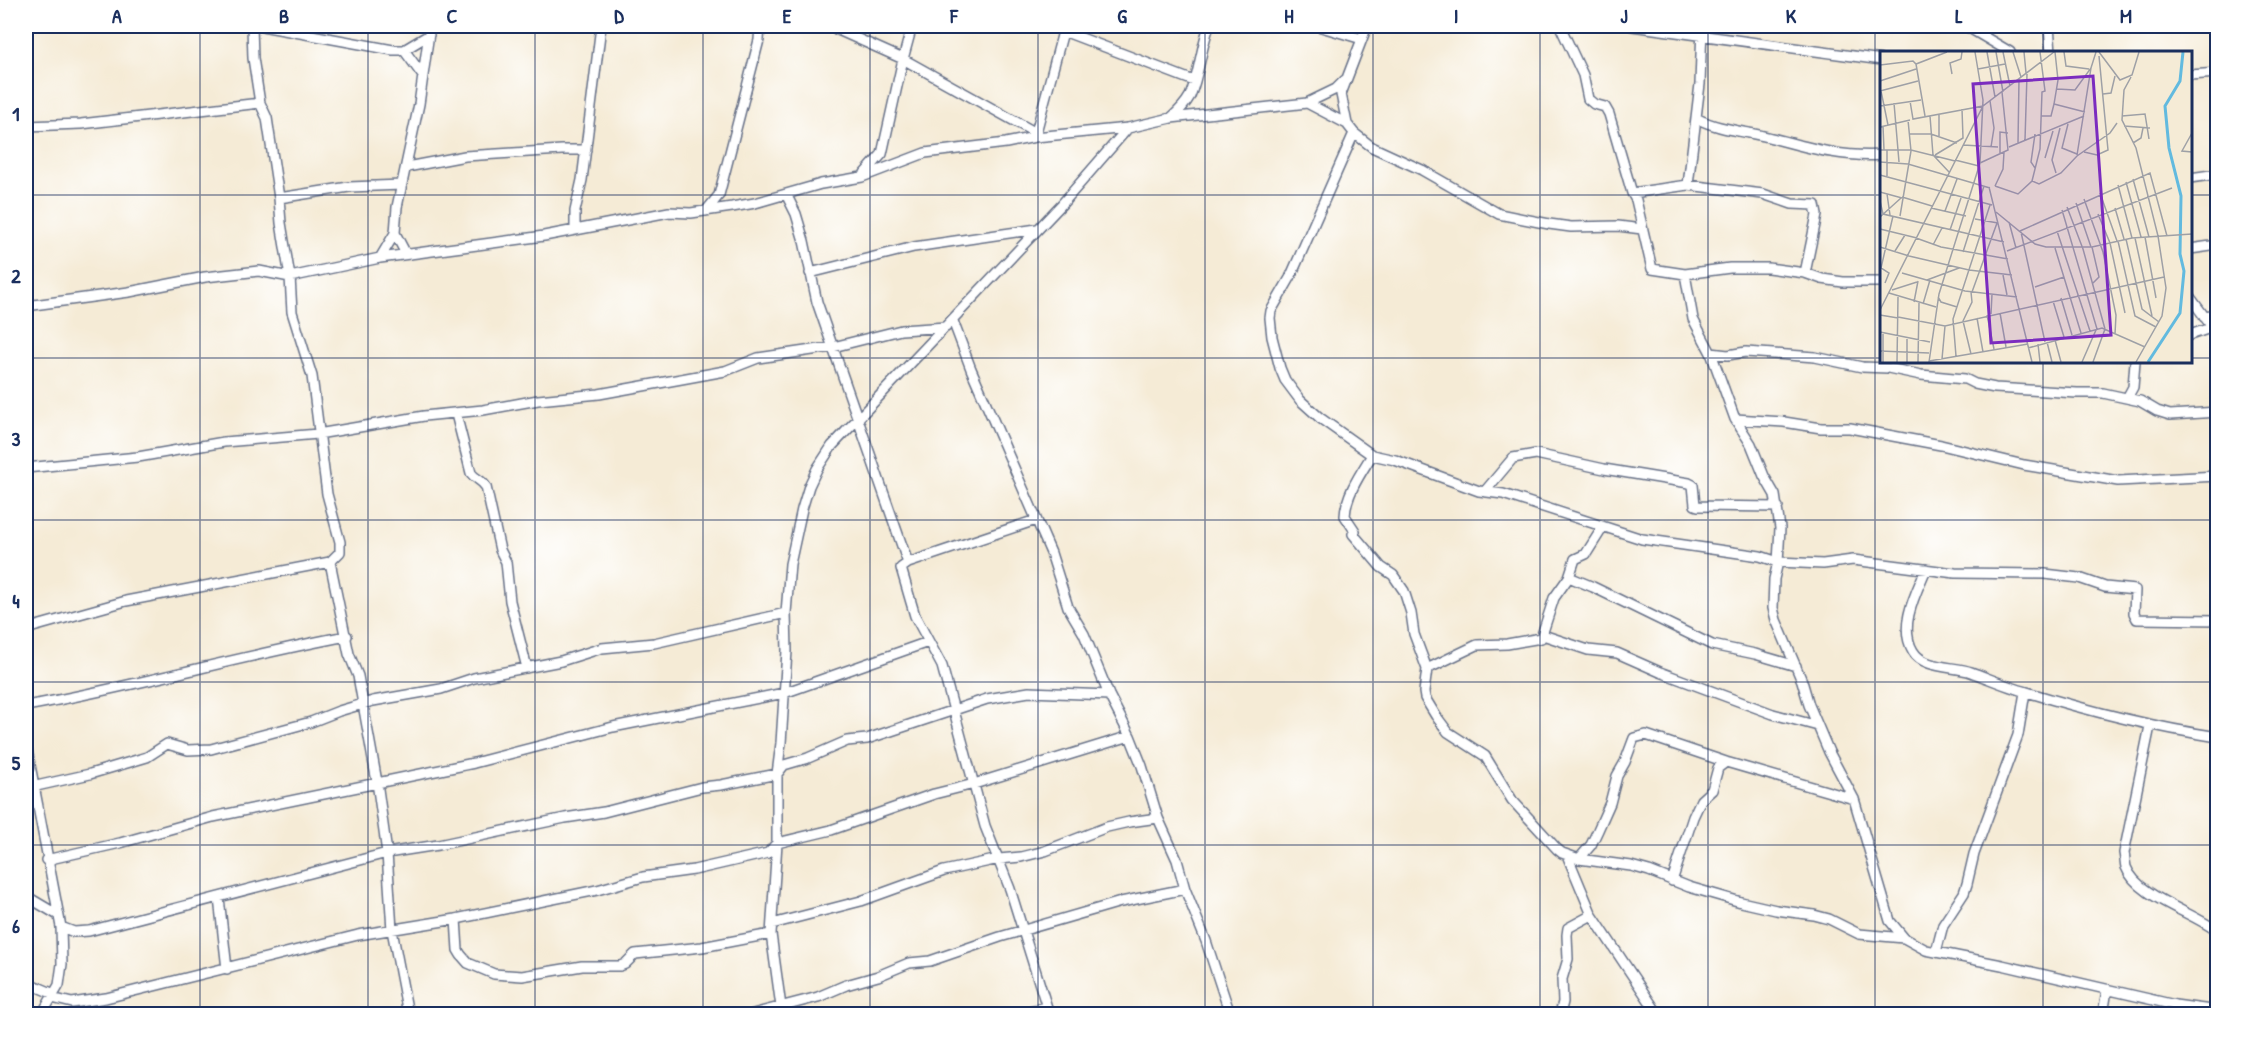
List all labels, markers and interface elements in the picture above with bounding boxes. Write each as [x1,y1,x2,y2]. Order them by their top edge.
text: A [112,2,122,29]
text: B [279,2,289,29]
text: C [447,2,458,29]
text: D [614,2,624,29]
text: E [783,2,792,29]
text: F [949,2,959,29]
text: G [1117,2,1127,29]
text: H [1284,2,1294,29]
text: I [1454,2,1458,29]
text: J [1620,2,1628,29]
text: K [1786,2,1797,29]
text: L [1955,2,1963,29]
text: M [2120,2,2132,29]
inset map [1880,51,2192,363]
text: 1 [12,100,20,127]
text: 2 [11,262,21,289]
text: 3 [12,425,21,452]
text: 4 [12,587,20,614]
text: 5 [12,749,21,776]
text: 6 [12,912,20,939]

